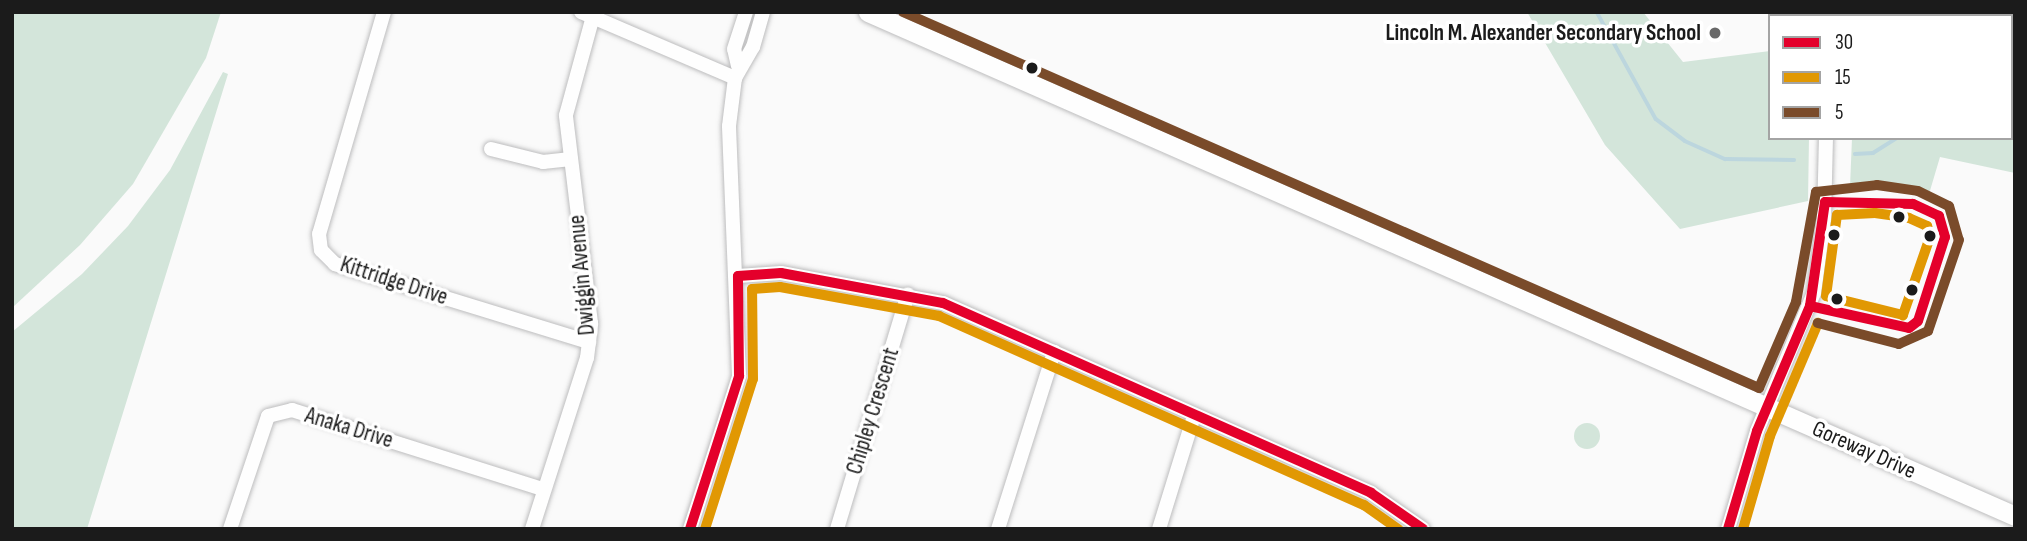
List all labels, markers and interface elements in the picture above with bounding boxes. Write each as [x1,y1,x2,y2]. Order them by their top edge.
legend [1768,14,2013,140]
place label: Lincoln M. Alexander Secondary School [1386,19,1701,47]
marker: Lincoln M. Alexander Secondary School [1707,25,1723,41]
text: 30 [1835,30,1853,55]
unlabelled marker [1025,61,1039,75]
text: 15 [1835,65,1851,90]
text: 5 [1835,100,1843,125]
unlabelled marker [1892,210,1906,224]
street label: Dwiggin Avenue [563,214,601,336]
unlabelled marker [1827,228,1841,242]
unlabelled marker [1923,229,1937,243]
street label: Kittridge Drive [337,251,451,311]
unlabelled marker [1905,283,1919,297]
unlabelled marker [1830,292,1844,306]
street label: Chipley Crescent [841,344,905,478]
street label: Anaka Drive [302,402,396,454]
street label: Goreway Drive [1808,415,1920,485]

